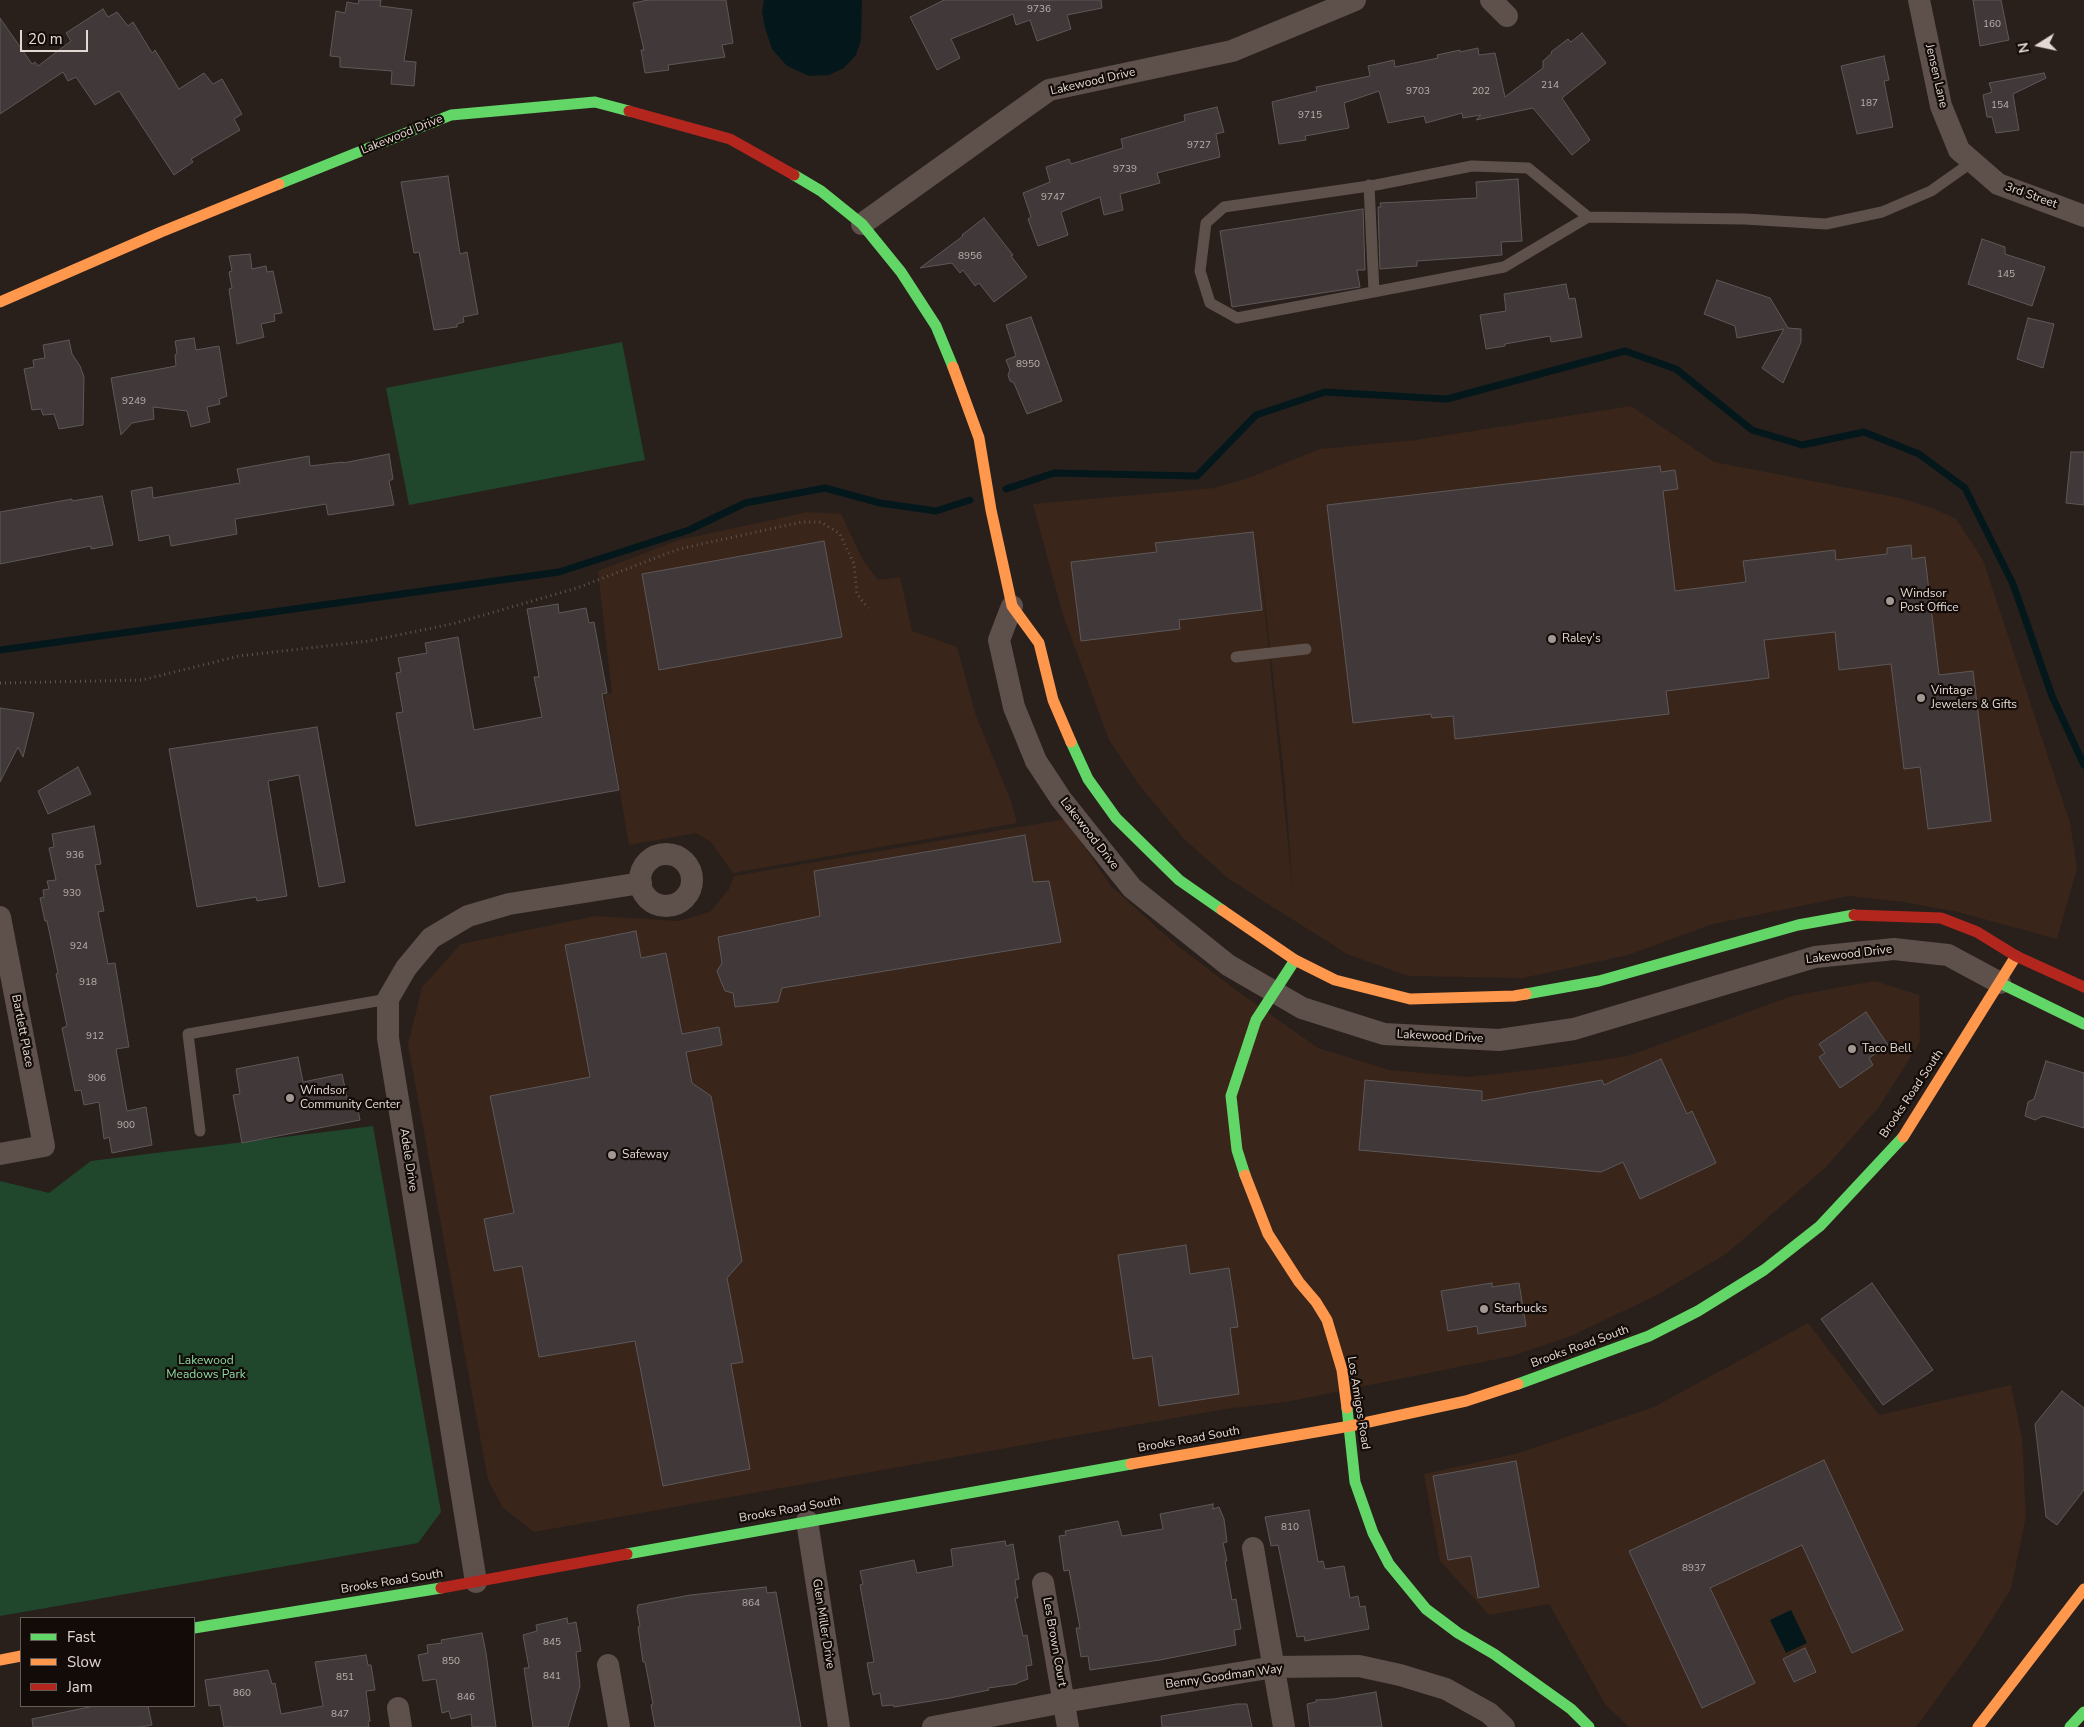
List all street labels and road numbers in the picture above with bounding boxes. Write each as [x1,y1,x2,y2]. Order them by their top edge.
street label: Jensen Lane [1922,43,1950,109]
street label: Lakewood Drive [1049,65,1137,99]
street label: Lakewood Drive [359,112,445,158]
street label: 3rd Street [2003,180,2059,212]
street label: Lakewood Drive [1057,795,1121,873]
street label: Lakewood Drive [1805,943,1893,967]
street label: Bartlett Place [8,993,36,1069]
street label: Lakewood Drive [1396,1028,1484,1046]
street label: Brooks Road South [1877,1047,1947,1141]
street label: Adele Drive [396,1128,420,1192]
street label: Brooks Road South [1529,1323,1631,1371]
street label: Los Amigos Road [1344,1355,1372,1451]
street label: Brooks Road South [1137,1424,1241,1456]
street label: Brooks Road South [738,1494,842,1526]
street label: Brooks Road South [340,1567,444,1597]
street label: Glen Miller Drive [809,1578,837,1670]
street label: Les Brown Court [1039,1596,1069,1688]
street label: Benny Goodman Way [1165,1662,1283,1692]

